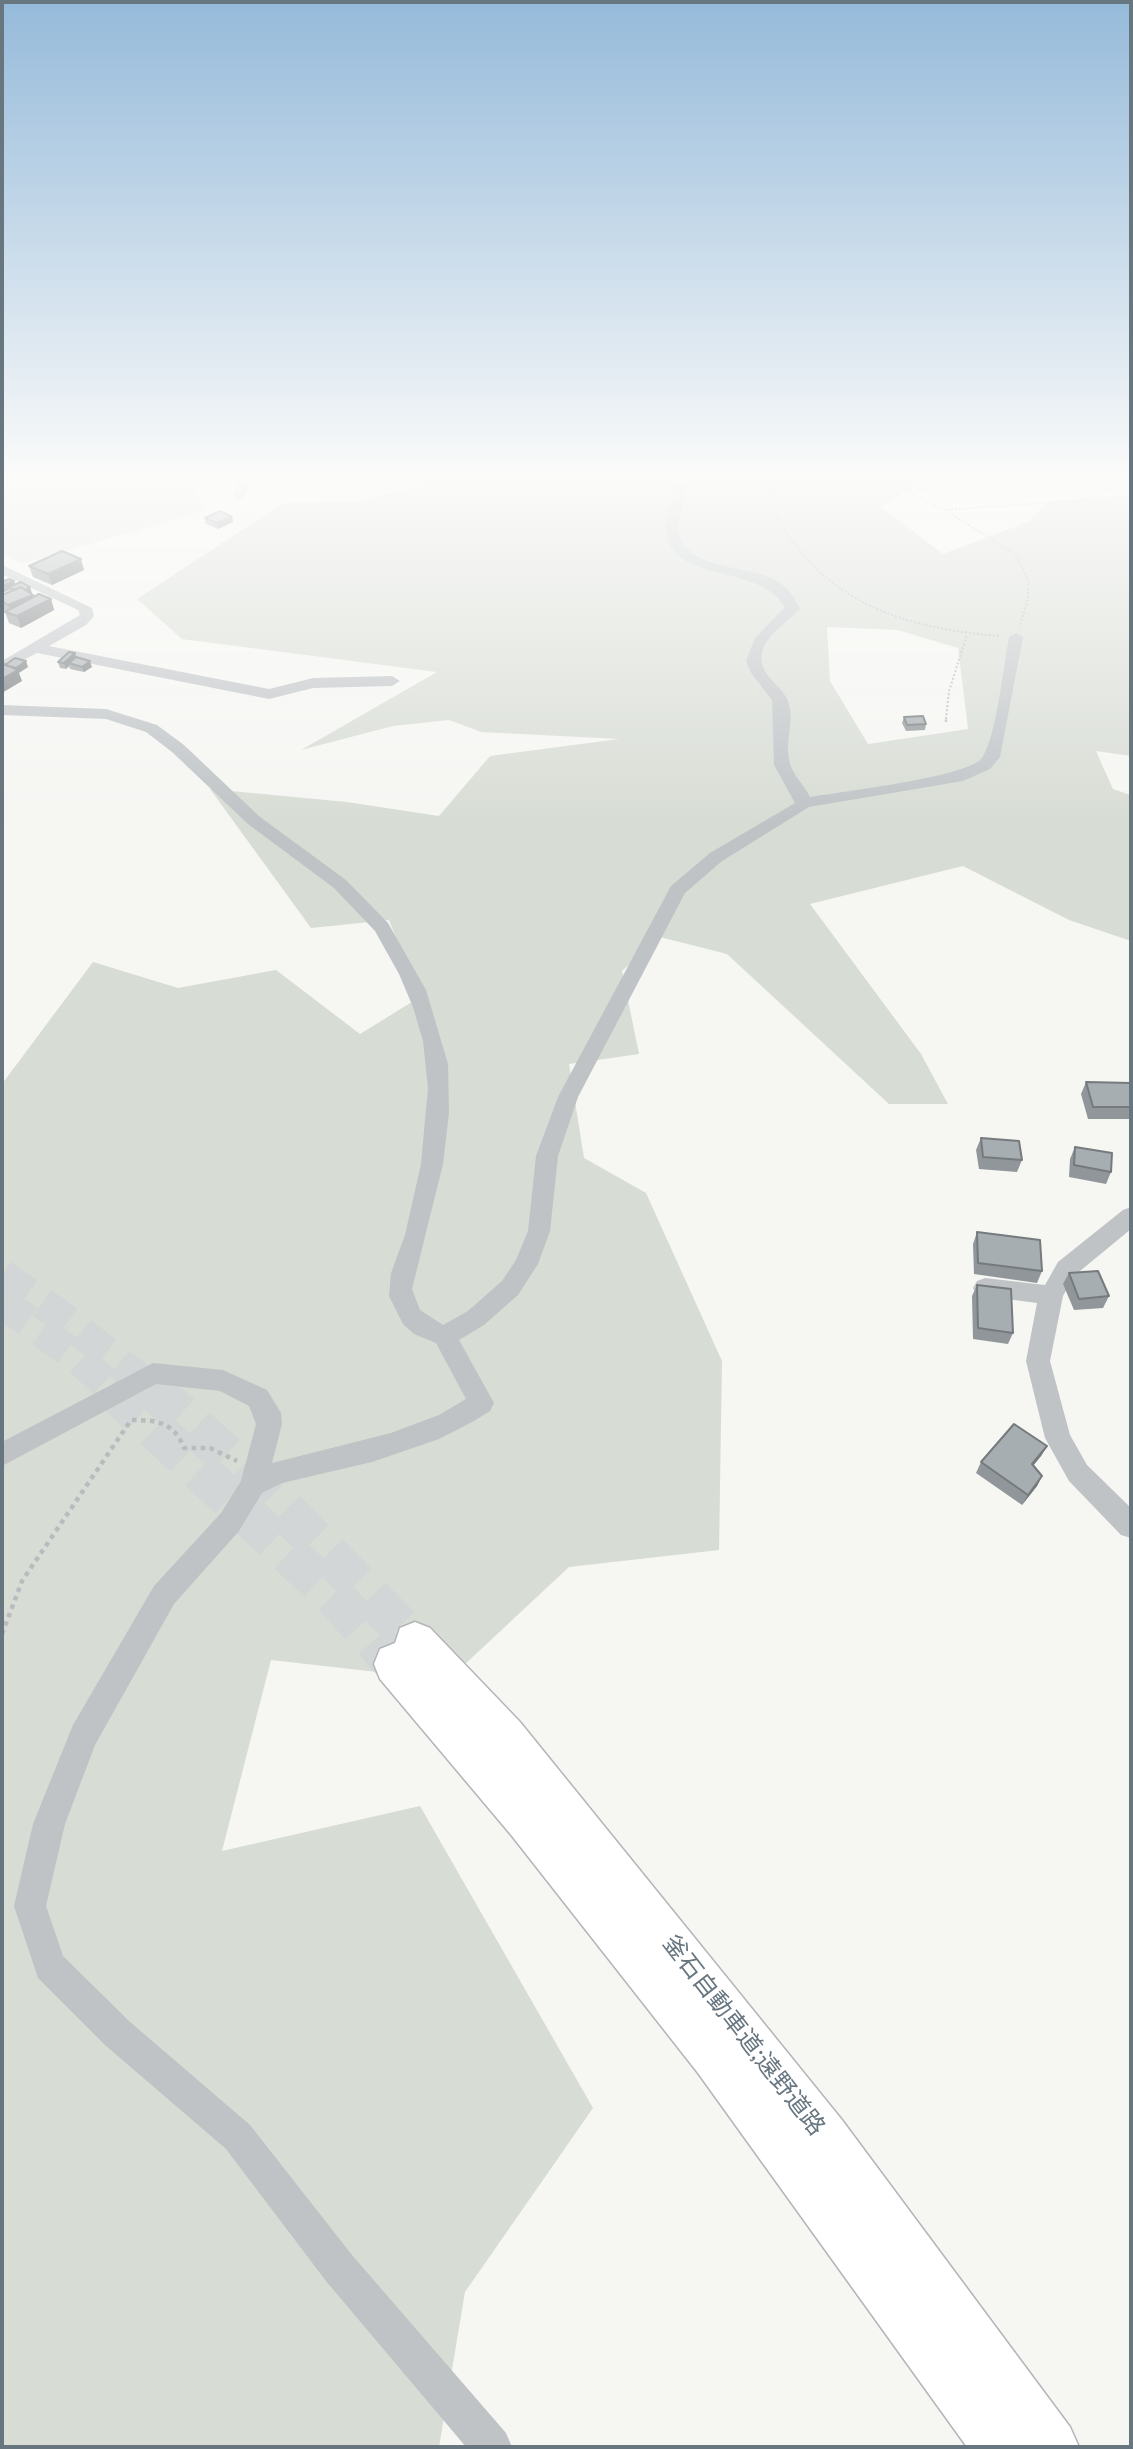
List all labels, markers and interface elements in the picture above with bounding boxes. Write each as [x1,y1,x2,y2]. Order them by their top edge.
street label: 釜石自動車道;遠野道路 [656,1930,830,2142]

